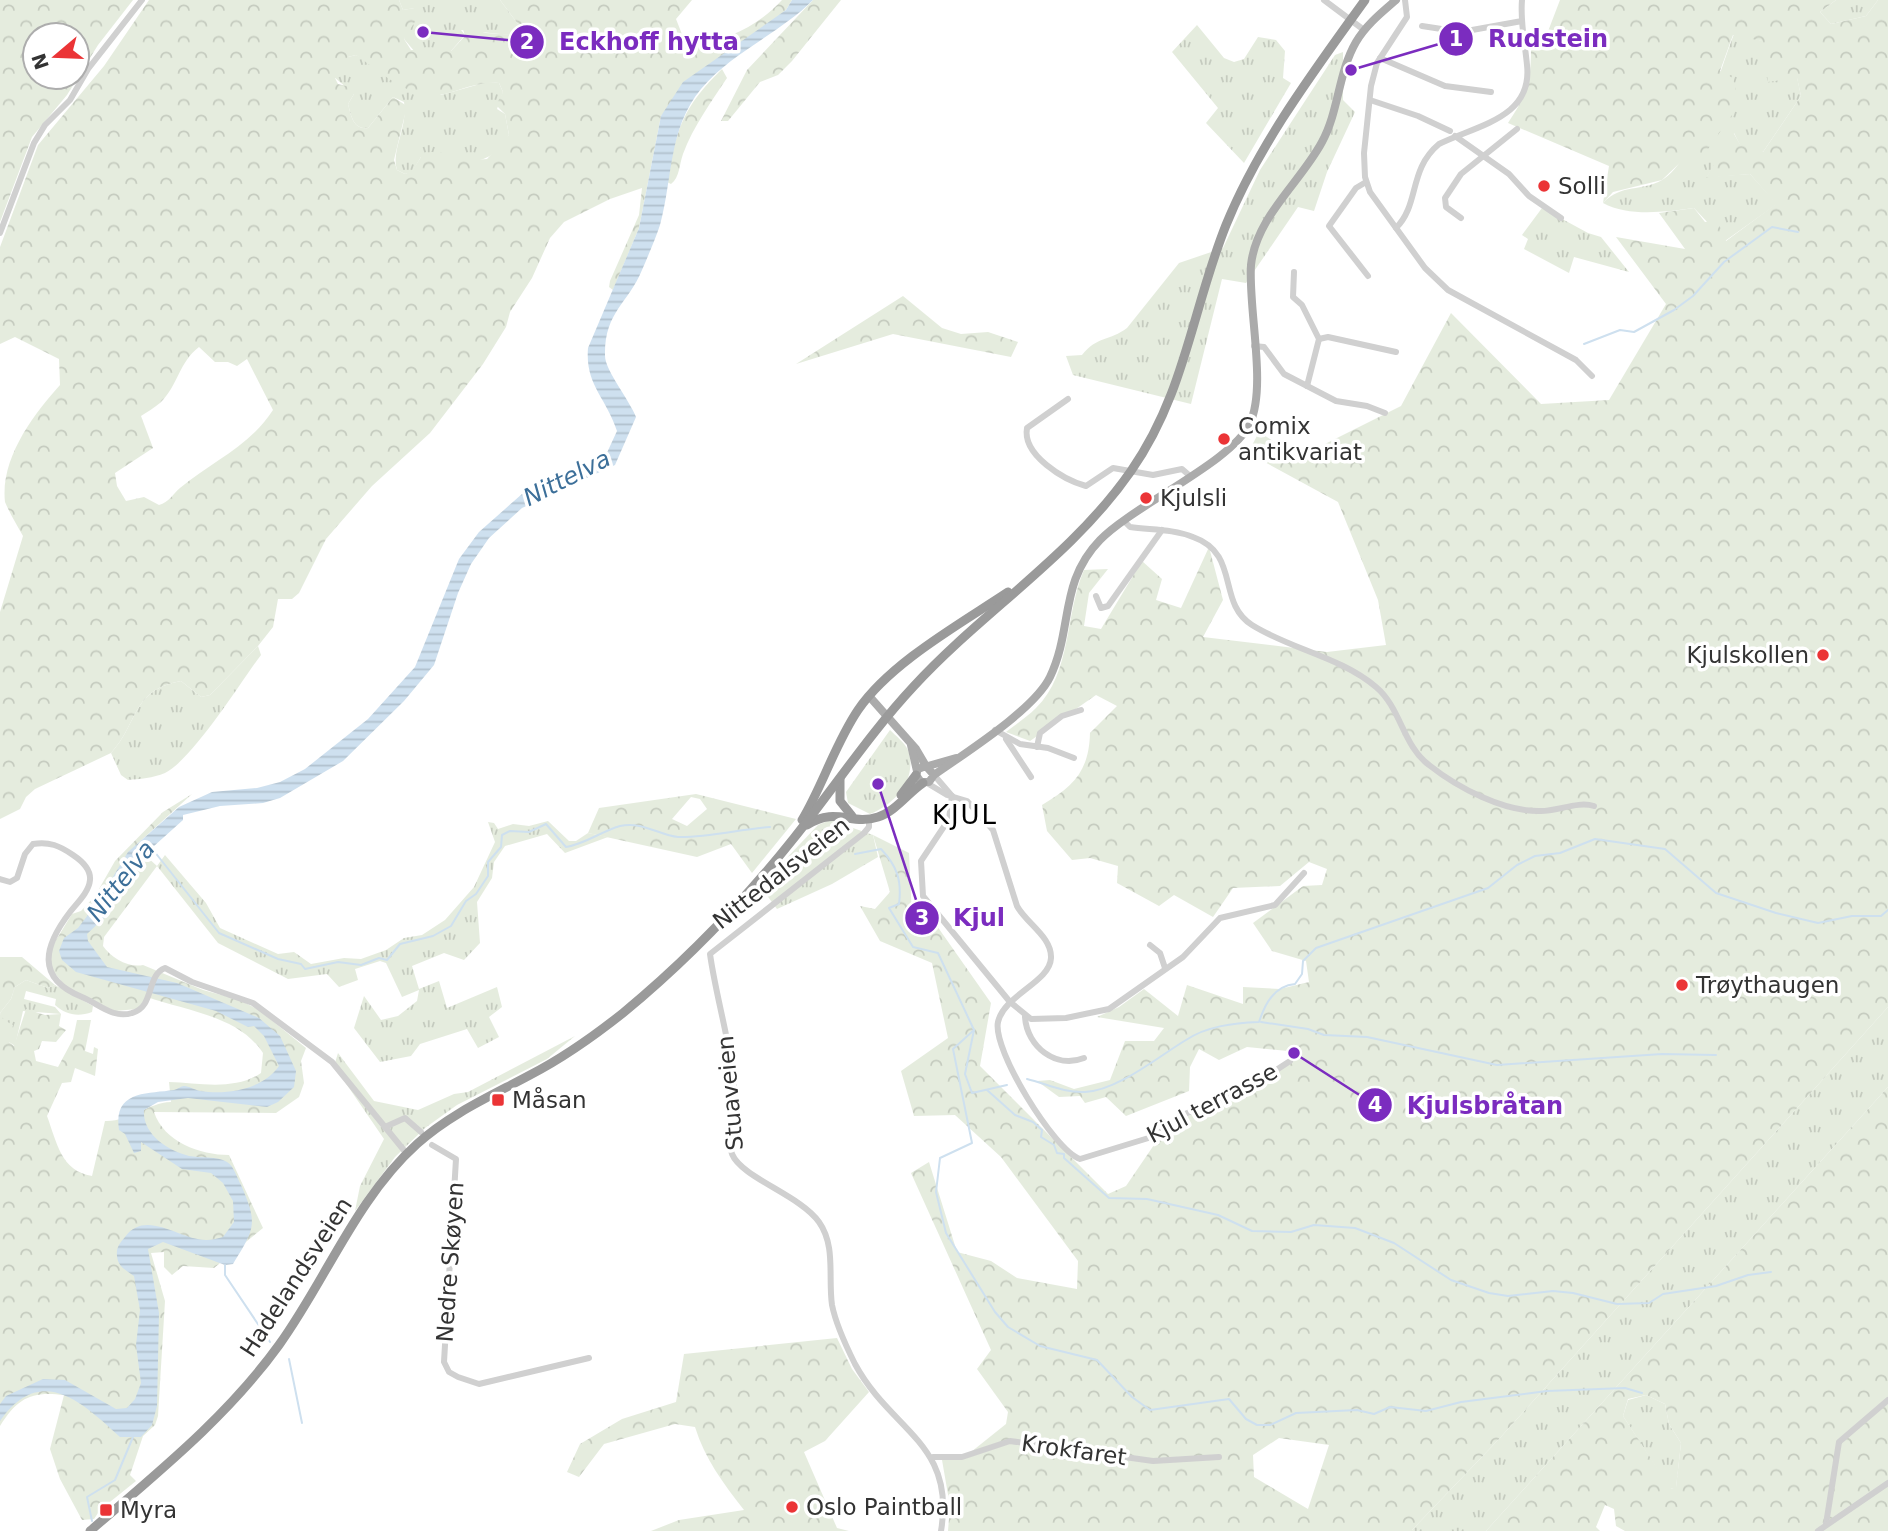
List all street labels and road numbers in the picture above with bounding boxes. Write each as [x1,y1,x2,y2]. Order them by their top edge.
street label: Nittedalsveien [708,812,854,934]
street label: Stuaveien [712,1035,748,1151]
street label: Kjul terrasse [1142,1058,1282,1148]
street label: Nedre Skøyen [431,1181,469,1343]
street label: Hadelandsveien [235,1192,357,1362]
street label: Krokfaret [1020,1430,1128,1470]

